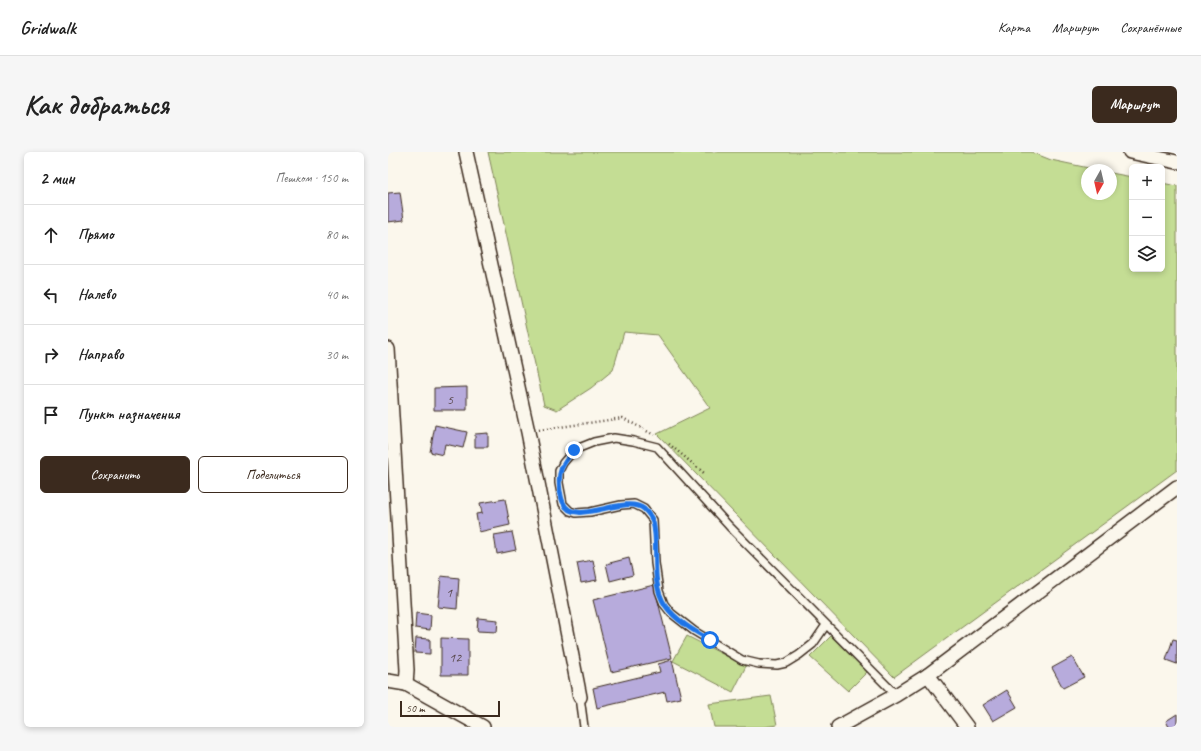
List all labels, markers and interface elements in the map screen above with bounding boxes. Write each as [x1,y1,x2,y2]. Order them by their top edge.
text: Gridwalk [20,16,76,40]
text: Карта [998,19,1030,36]
text: Маршрут [1052,19,1098,36]
text: Сохранённые [1120,19,1181,36]
button: Маршрут [1092,86,1177,123]
text: Как добраться [24,87,169,122]
north arrow [1081,164,1117,200]
map controls [1129,164,1165,272]
button: + [1129,164,1165,200]
text: 2 мин [40,168,75,189]
text: Пешком · 150 m [275,170,348,186]
button: − [1129,200,1165,236]
icon: ahead [40,224,62,246]
text: Прямо [78,225,114,244]
text: 80 m [326,227,348,243]
button: layers [1129,236,1165,272]
icon: left [40,284,62,306]
text: Налево [78,285,116,304]
text: 40 m [326,287,348,303]
icon: right [40,344,62,366]
text: Направо [78,345,124,364]
text: 30 m [326,347,348,363]
house number: 5 [447,391,454,408]
icon: arrive [40,404,62,426]
text: Пункт назначения [78,405,180,424]
route end [565,441,583,459]
button: Сохранить [40,456,190,493]
button: Поделиться [198,456,348,493]
house number: 1 [446,584,453,601]
route start [701,631,719,649]
house number: 12 [449,649,463,666]
scale bar [400,699,500,718]
text: 50 m [406,701,425,715]

